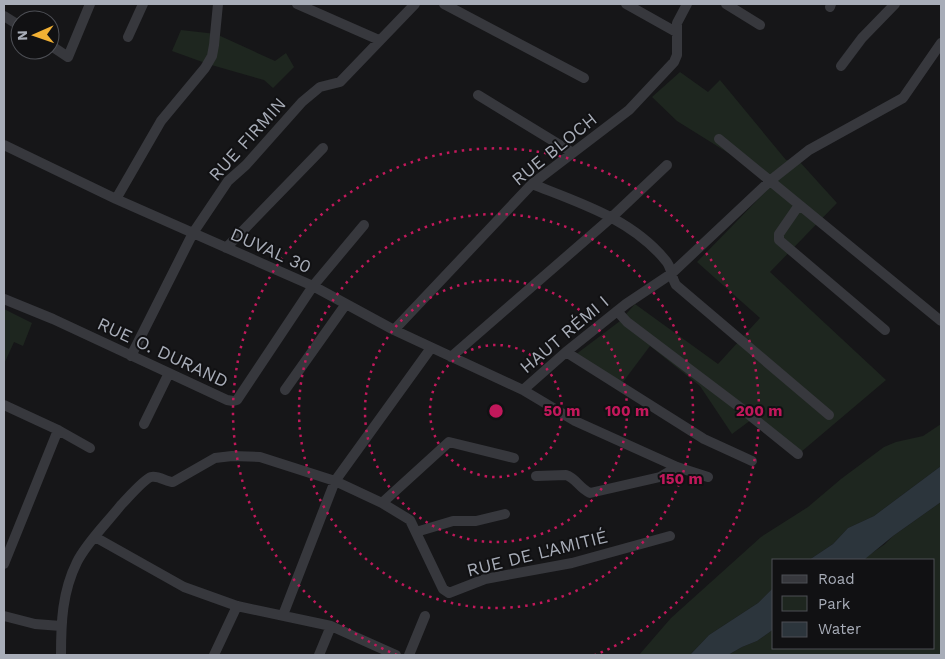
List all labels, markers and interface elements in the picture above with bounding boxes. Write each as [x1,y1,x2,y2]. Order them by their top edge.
north arrow [10,10,60,60]
text: N [14,30,30,41]
street label: RUE FIRMIN [204,93,290,185]
street label: RUE BLOCH [507,108,601,190]
street label: DUVAL 30 [227,223,315,277]
street label: HAUT RÉMI I [515,291,613,377]
street label: RUE O. DURAND [94,312,232,392]
centre of rings [487,402,505,420]
text: 50 m [544,402,580,420]
text: 100 m [605,402,649,420]
text: 200 m [736,402,782,420]
text: 150 m [659,470,703,488]
street label: RUE DE L'AMITIÉ [464,525,610,581]
legend [772,559,935,649]
text: Road [818,570,855,588]
text: Park [818,595,851,613]
text: Water [818,620,861,638]

